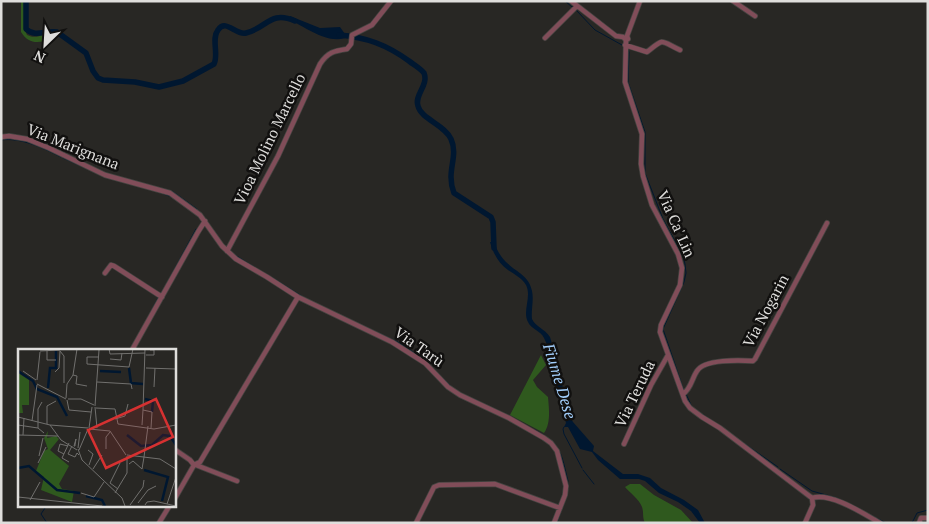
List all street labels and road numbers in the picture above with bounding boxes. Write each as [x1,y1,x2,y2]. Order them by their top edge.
street label: Vioa Molino Marcello [229,70,310,207]
street label: Via Marignana [24,118,123,174]
street label: Via Ca' Lin [653,187,701,260]
street label: Via Nogarin [738,270,793,351]
street label: Via Tarù [391,322,449,371]
street label: Via Teruda [609,356,659,430]

